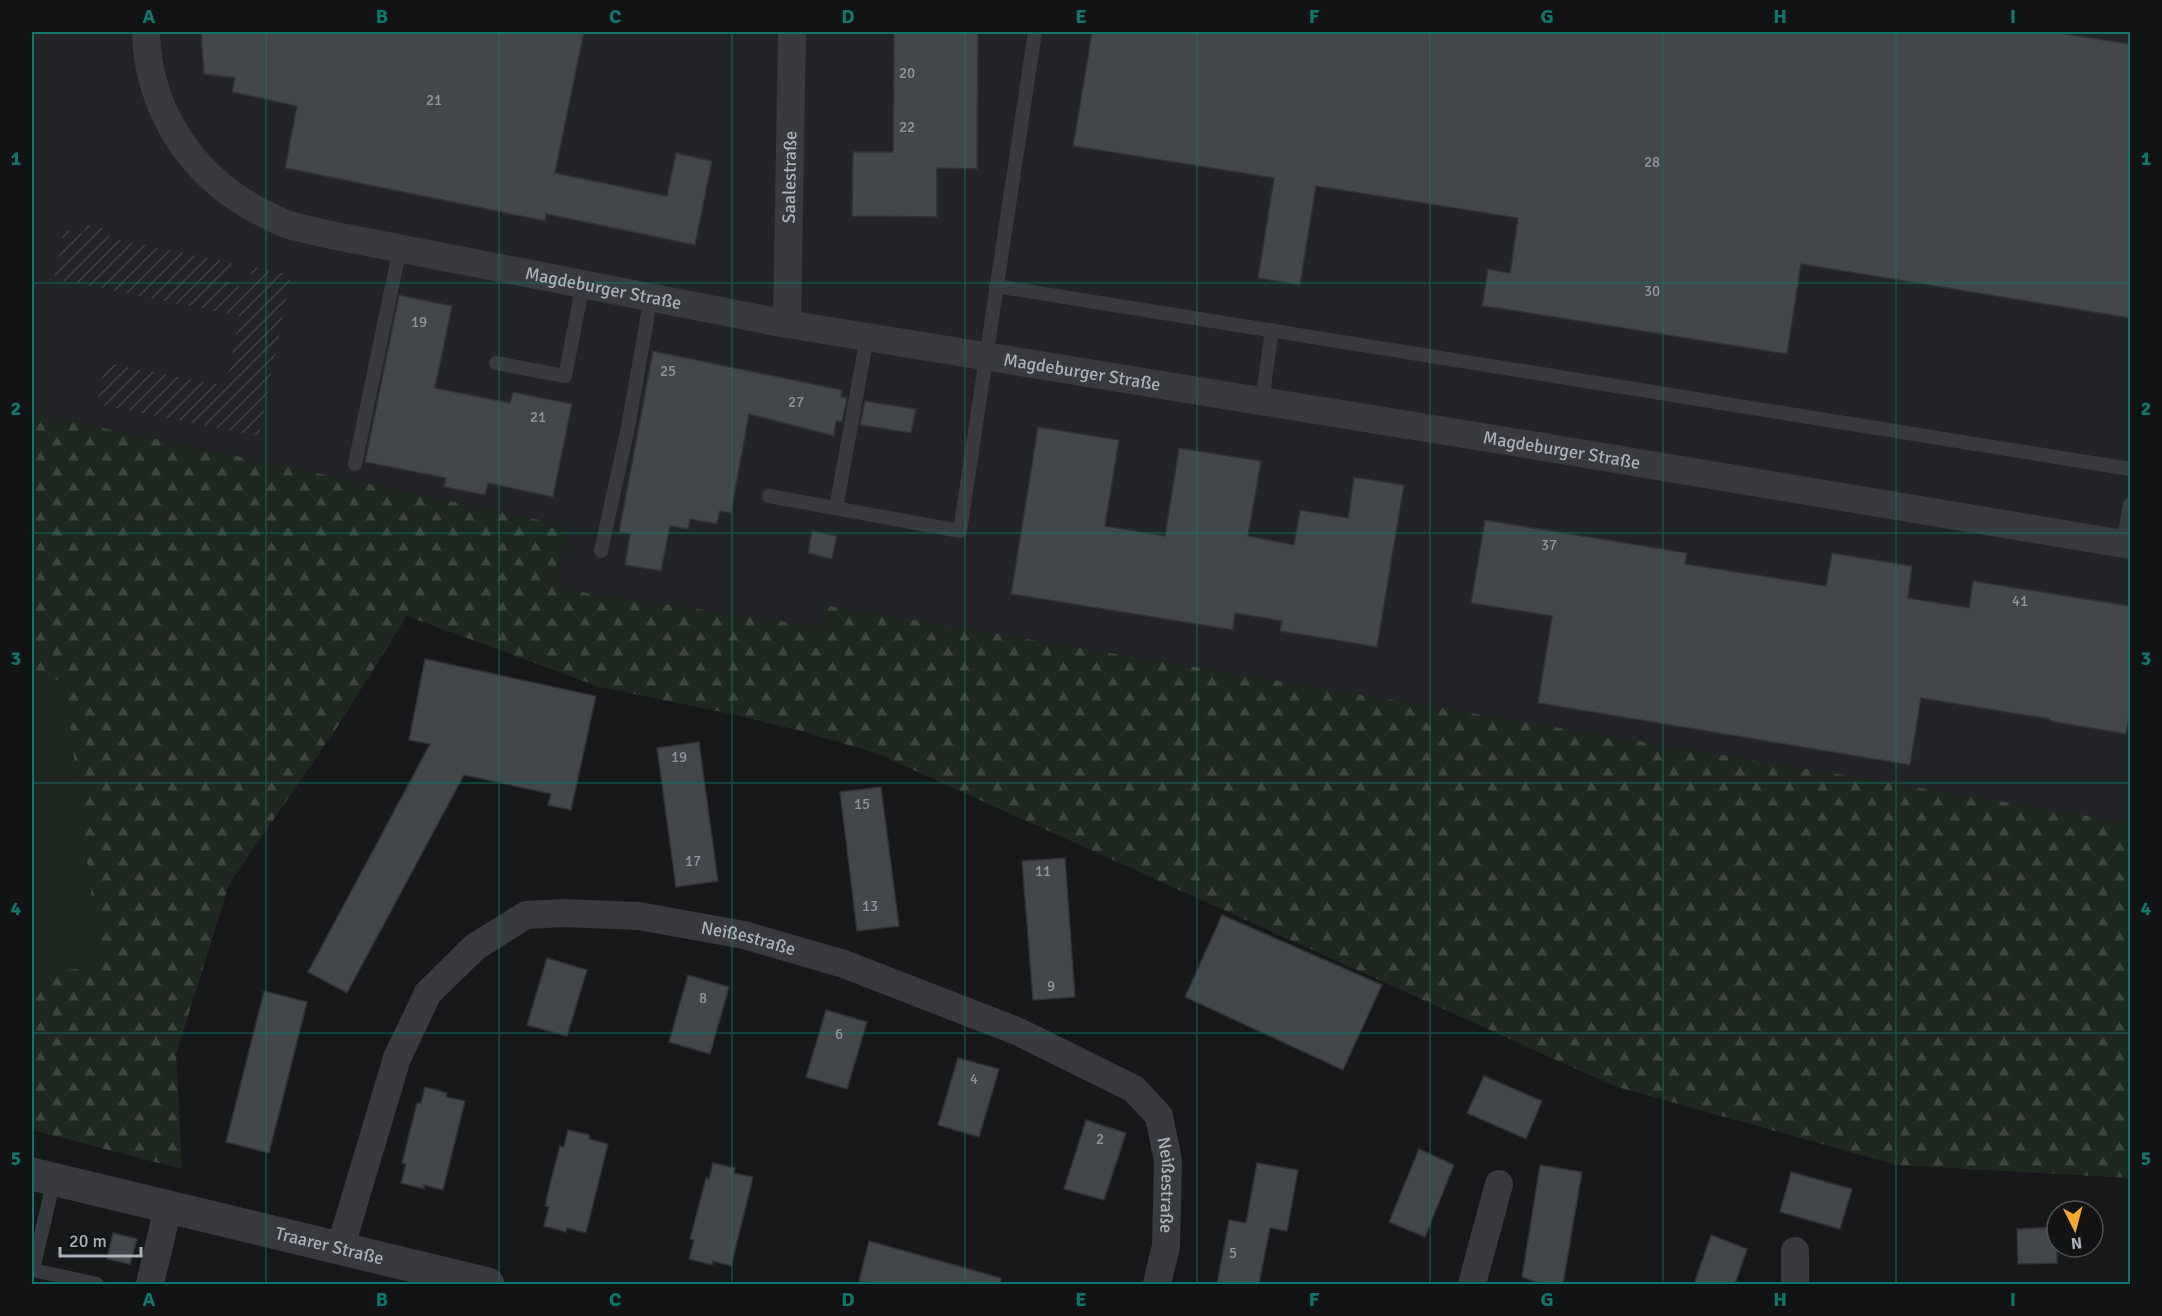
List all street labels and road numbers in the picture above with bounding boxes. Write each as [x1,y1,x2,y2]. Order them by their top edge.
street label: Saalestraße [778,131,801,223]
street label: Magdeburger Straße [523,262,683,314]
street label: Magdeburger Straße [1002,348,1162,396]
street label: Magdeburger Straße [1482,426,1642,474]
street label: Neißestraße [699,916,798,960]
street label: Neißestraße [1152,1135,1179,1233]
street label: Traarer Straße [273,1222,386,1269]

